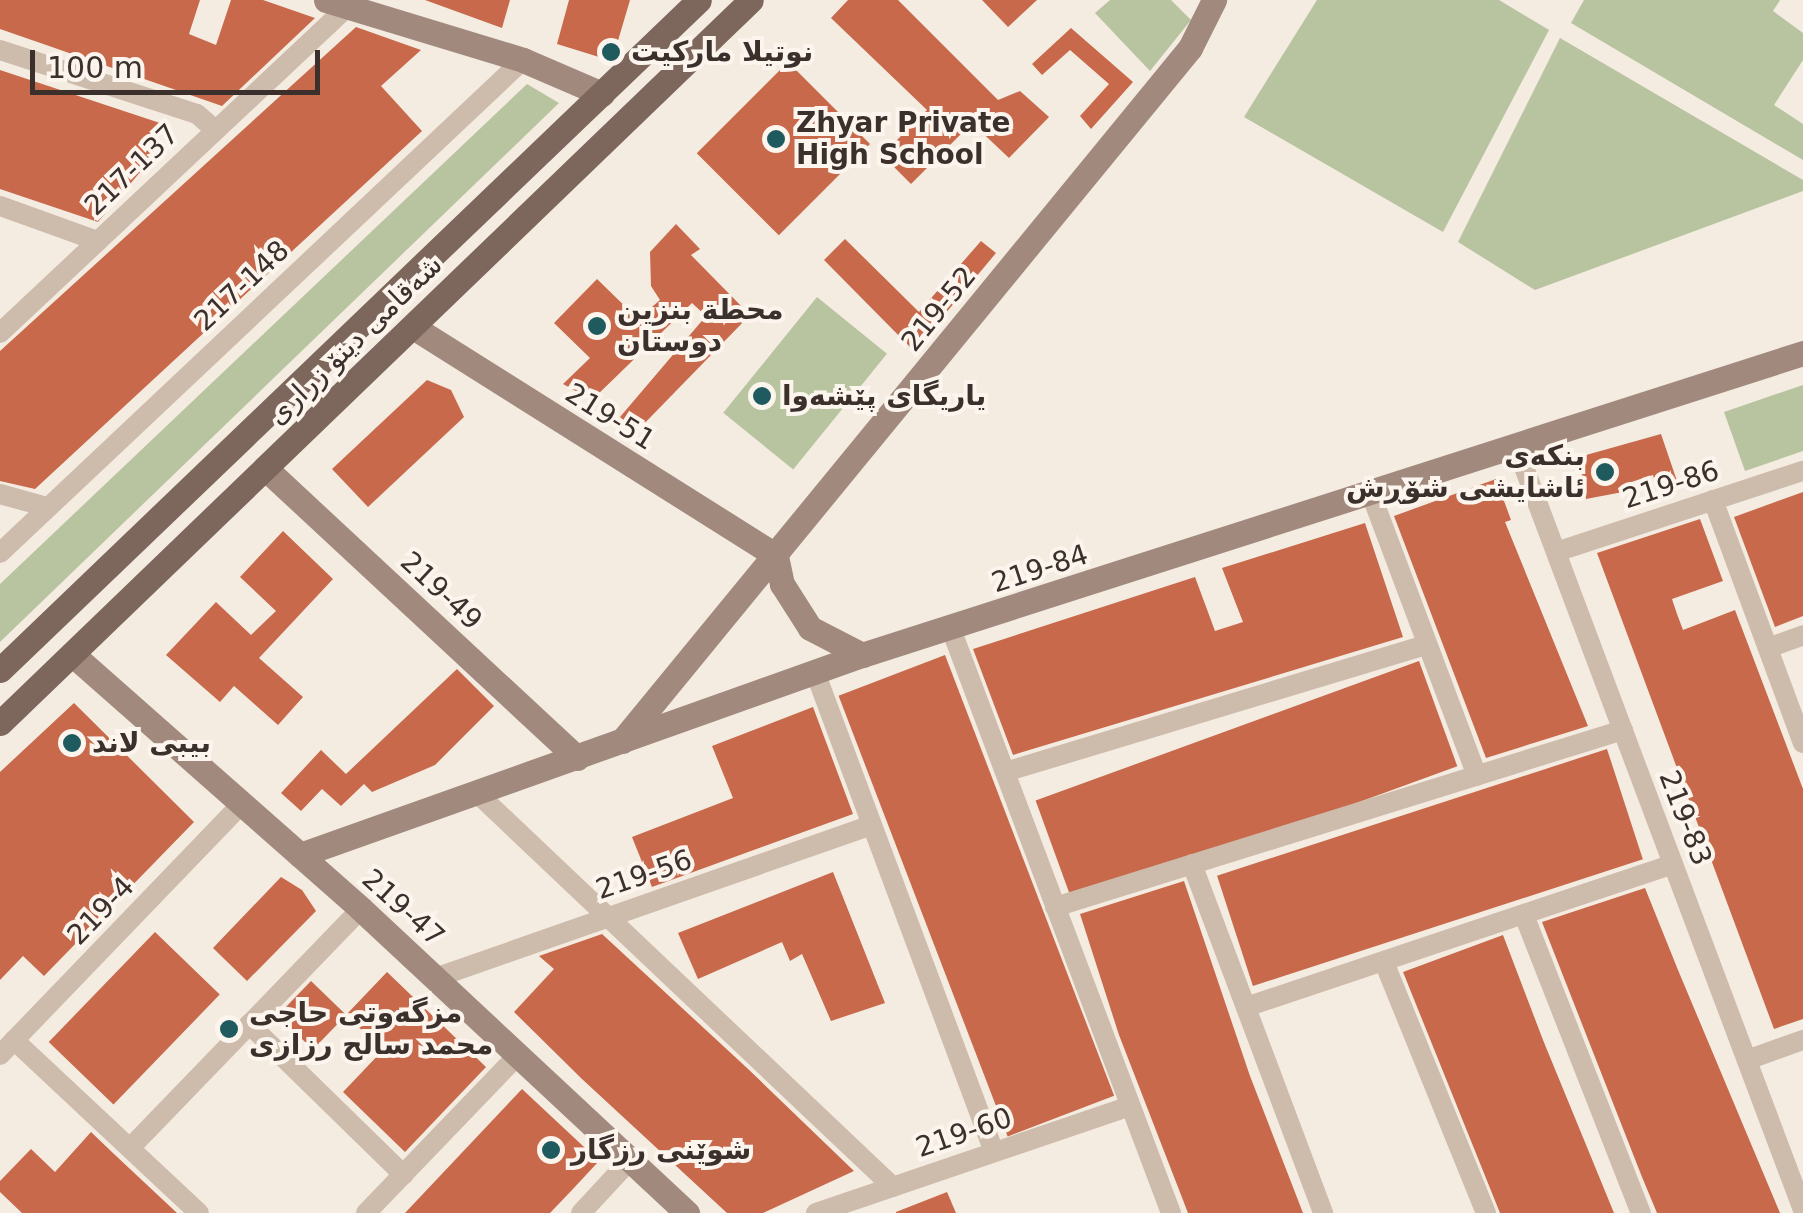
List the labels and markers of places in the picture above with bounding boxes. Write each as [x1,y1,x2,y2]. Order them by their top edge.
place label: نوتیلا مارکیت [631,35,813,69]
marker: نوتیلا مارکیت [600,41,622,63]
place label: Zhyar Private High School [796,106,1010,172]
marker: Zhyar Private High School [765,128,787,150]
place label: محطة بنزين دوستان [617,293,784,359]
marker: محطة بنزين دوستان [586,315,608,337]
place label: یاریگای پێشەوا [782,379,986,413]
marker: یاریگای پێشەوا [751,385,773,407]
place label: بنکەی ئاشایشی شۆڕش [1346,439,1585,505]
marker: بنکەی ئاشایشی شۆڕش [1594,461,1616,483]
place label: بيبى لاند [92,726,211,760]
marker: بيبى لاند [61,732,83,754]
place label: مزگەوتی حاجی محمد سالح رزازی [249,996,493,1062]
marker: مزگەوتی حاجی محمد سالح رزازی [218,1018,240,1040]
place label: شوێنی رزگار [571,1133,751,1167]
marker: شوێنی رزگار [540,1139,562,1161]

